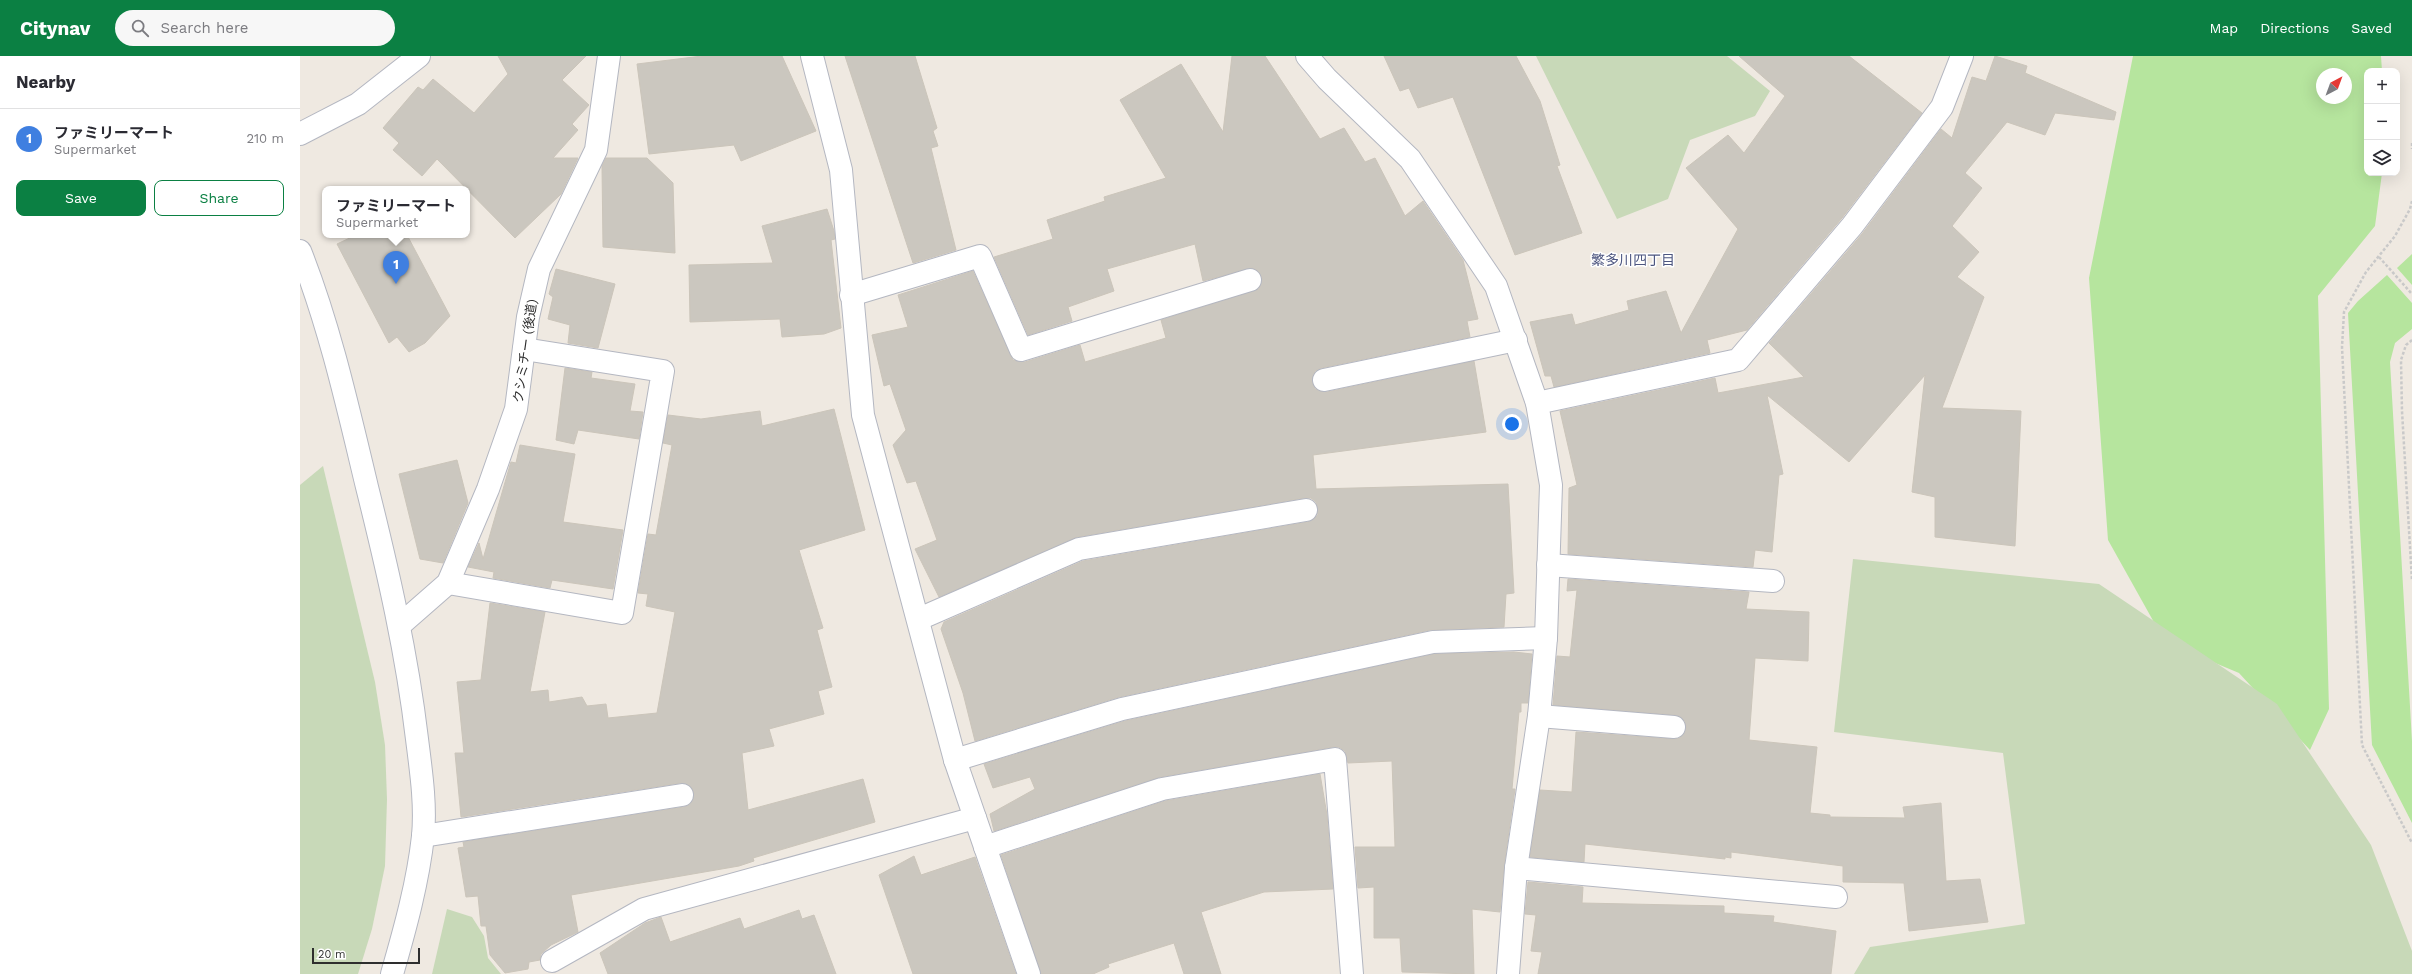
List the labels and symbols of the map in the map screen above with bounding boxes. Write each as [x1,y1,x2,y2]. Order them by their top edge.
north arrow [2316,68,2352,104]
pin: 1 [383,251,409,284]
district label: 繁多川四丁目 [1591,252,1675,268]
street label: クシミチー (後道) [510,298,540,404]
your location [1502,414,1522,434]
scale bar [312,946,420,965]

